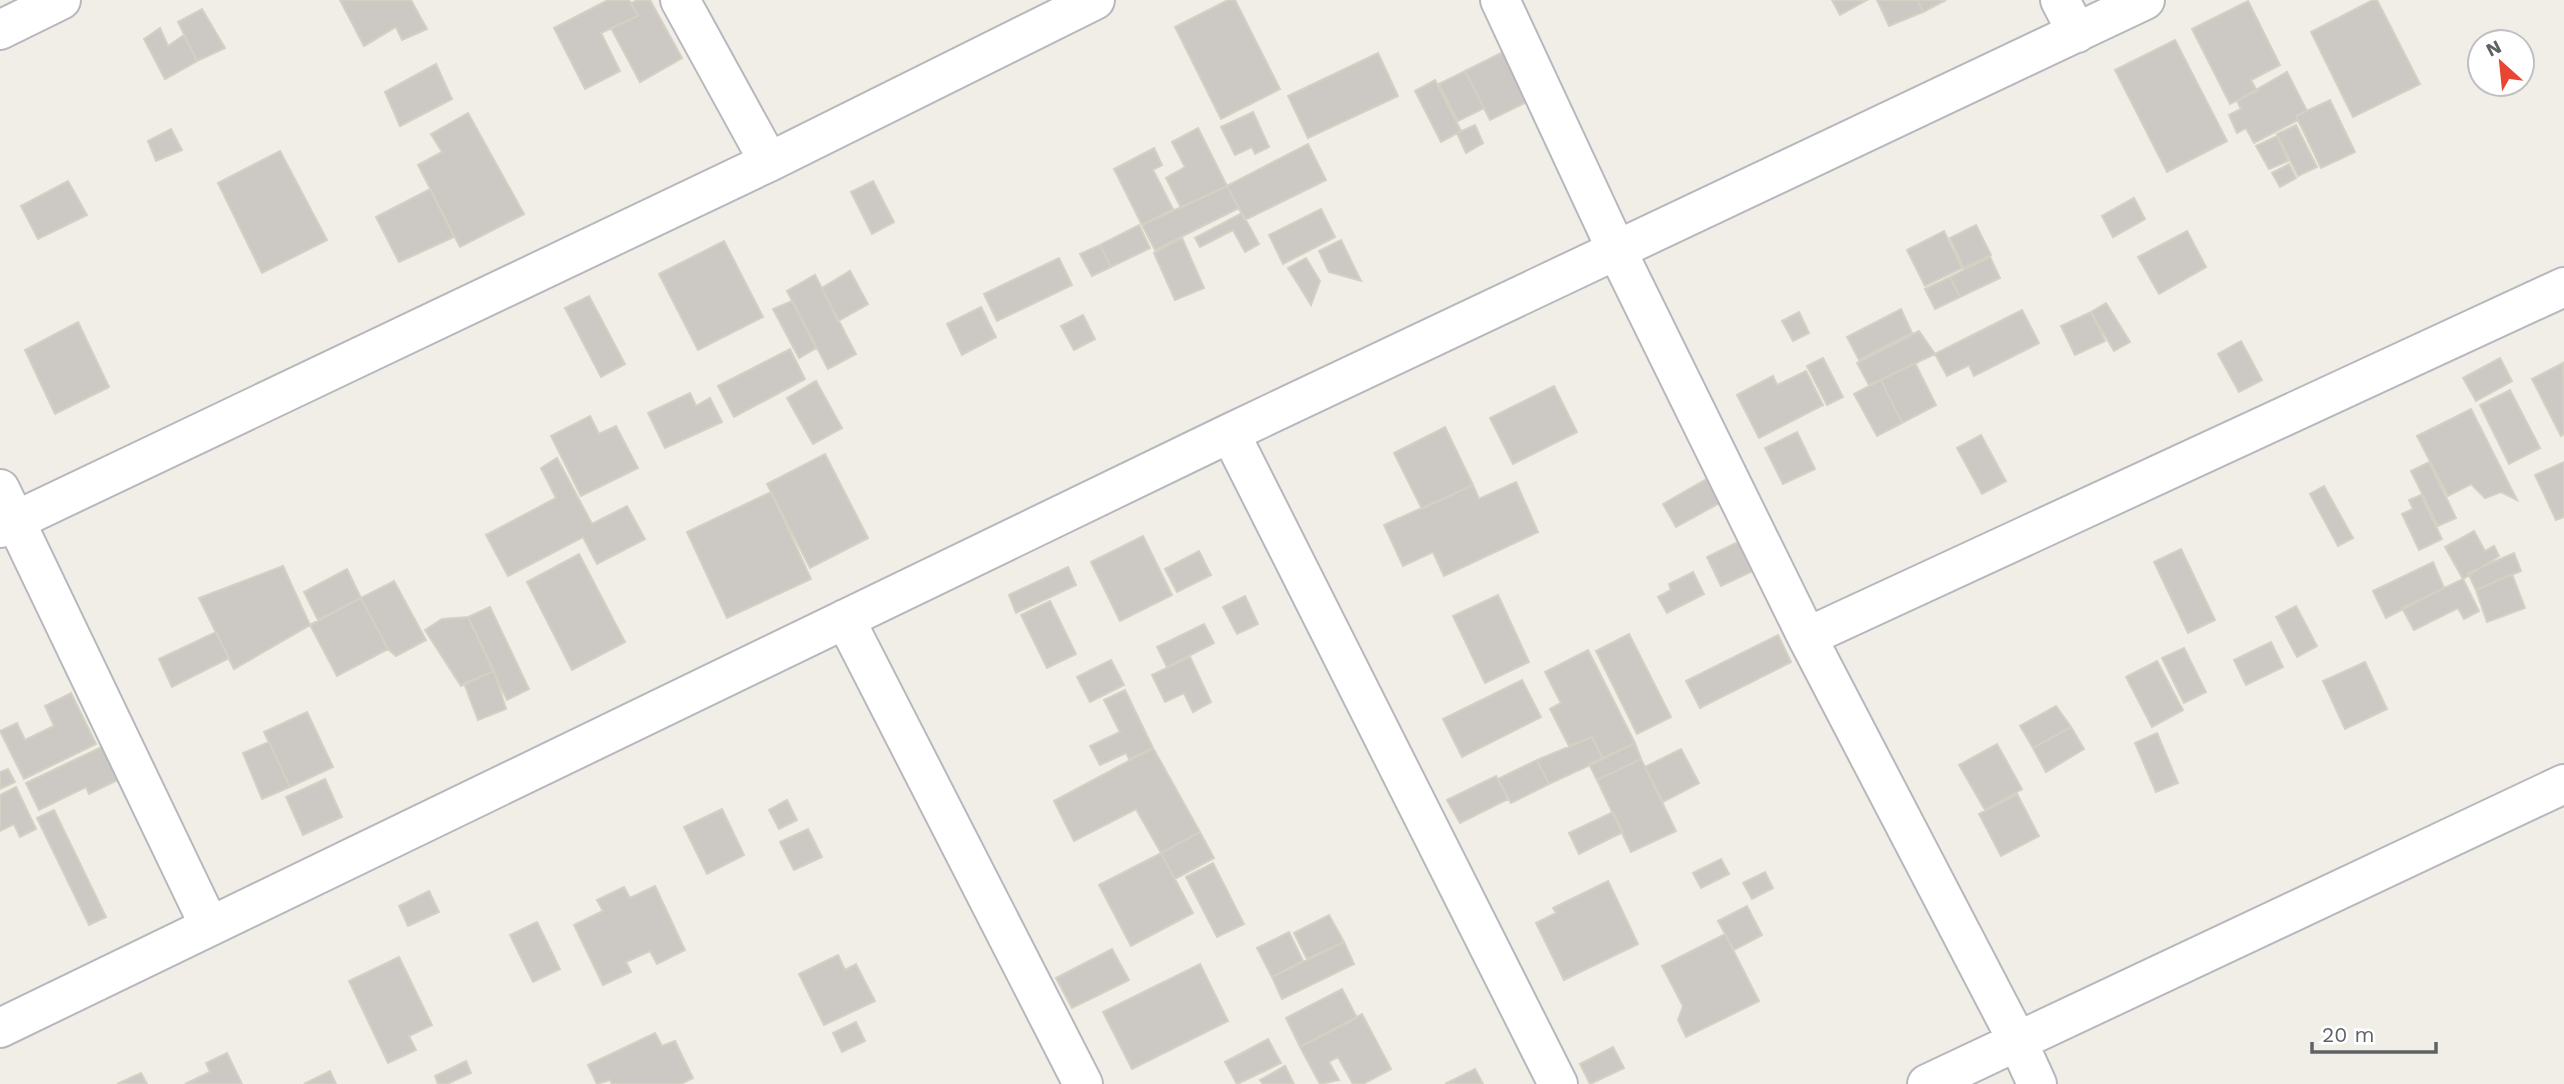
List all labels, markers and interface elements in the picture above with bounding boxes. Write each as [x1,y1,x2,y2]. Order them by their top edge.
north arrow [2466,28,2536,98]
text: N [2482,35,2505,62]
scale bar [2312,1010,2436,1054]
text: 20 m [2322,1022,2374,1047]

